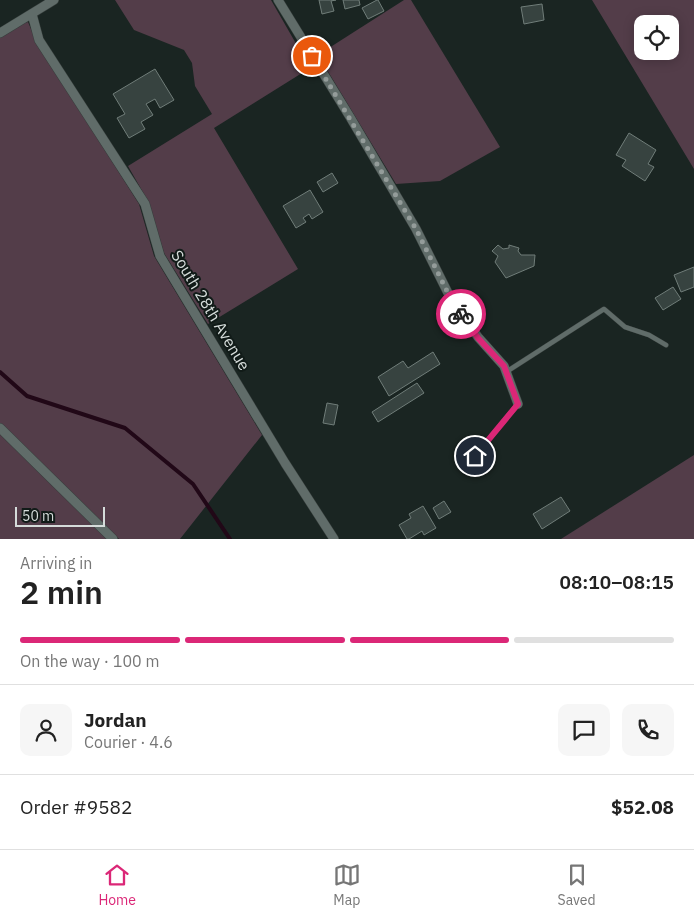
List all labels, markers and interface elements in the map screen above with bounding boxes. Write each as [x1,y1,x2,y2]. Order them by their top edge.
map controls [634,15,679,60]
button: locate [634,15,679,60]
pin [291,35,333,77]
icon: bag [298,42,326,70]
street label: South 28th Avenue [167,246,255,374]
courier [436,289,486,339]
icon: bike [447,300,475,328]
pin [454,435,496,477]
icon: home [461,442,489,470]
scale bar [15,504,105,527]
text: 50 m [22,507,54,525]
text: Arriving in [20,553,92,573]
text: 08:10–08:15 [560,570,674,594]
text: 2 min [20,571,103,613]
text: On the way · 100 m [20,651,159,671]
button: person [20,704,72,756]
button: chat [558,704,610,756]
button: phone [622,704,674,756]
text: Jordan [84,708,147,732]
text: Courier · 4.6 [84,732,173,752]
text: Order #9582 [20,795,132,819]
text: $52.08 [611,795,674,819]
tab: Home [98,861,136,909]
tab: Map [333,861,361,909]
tab: Saved [558,861,596,909]

